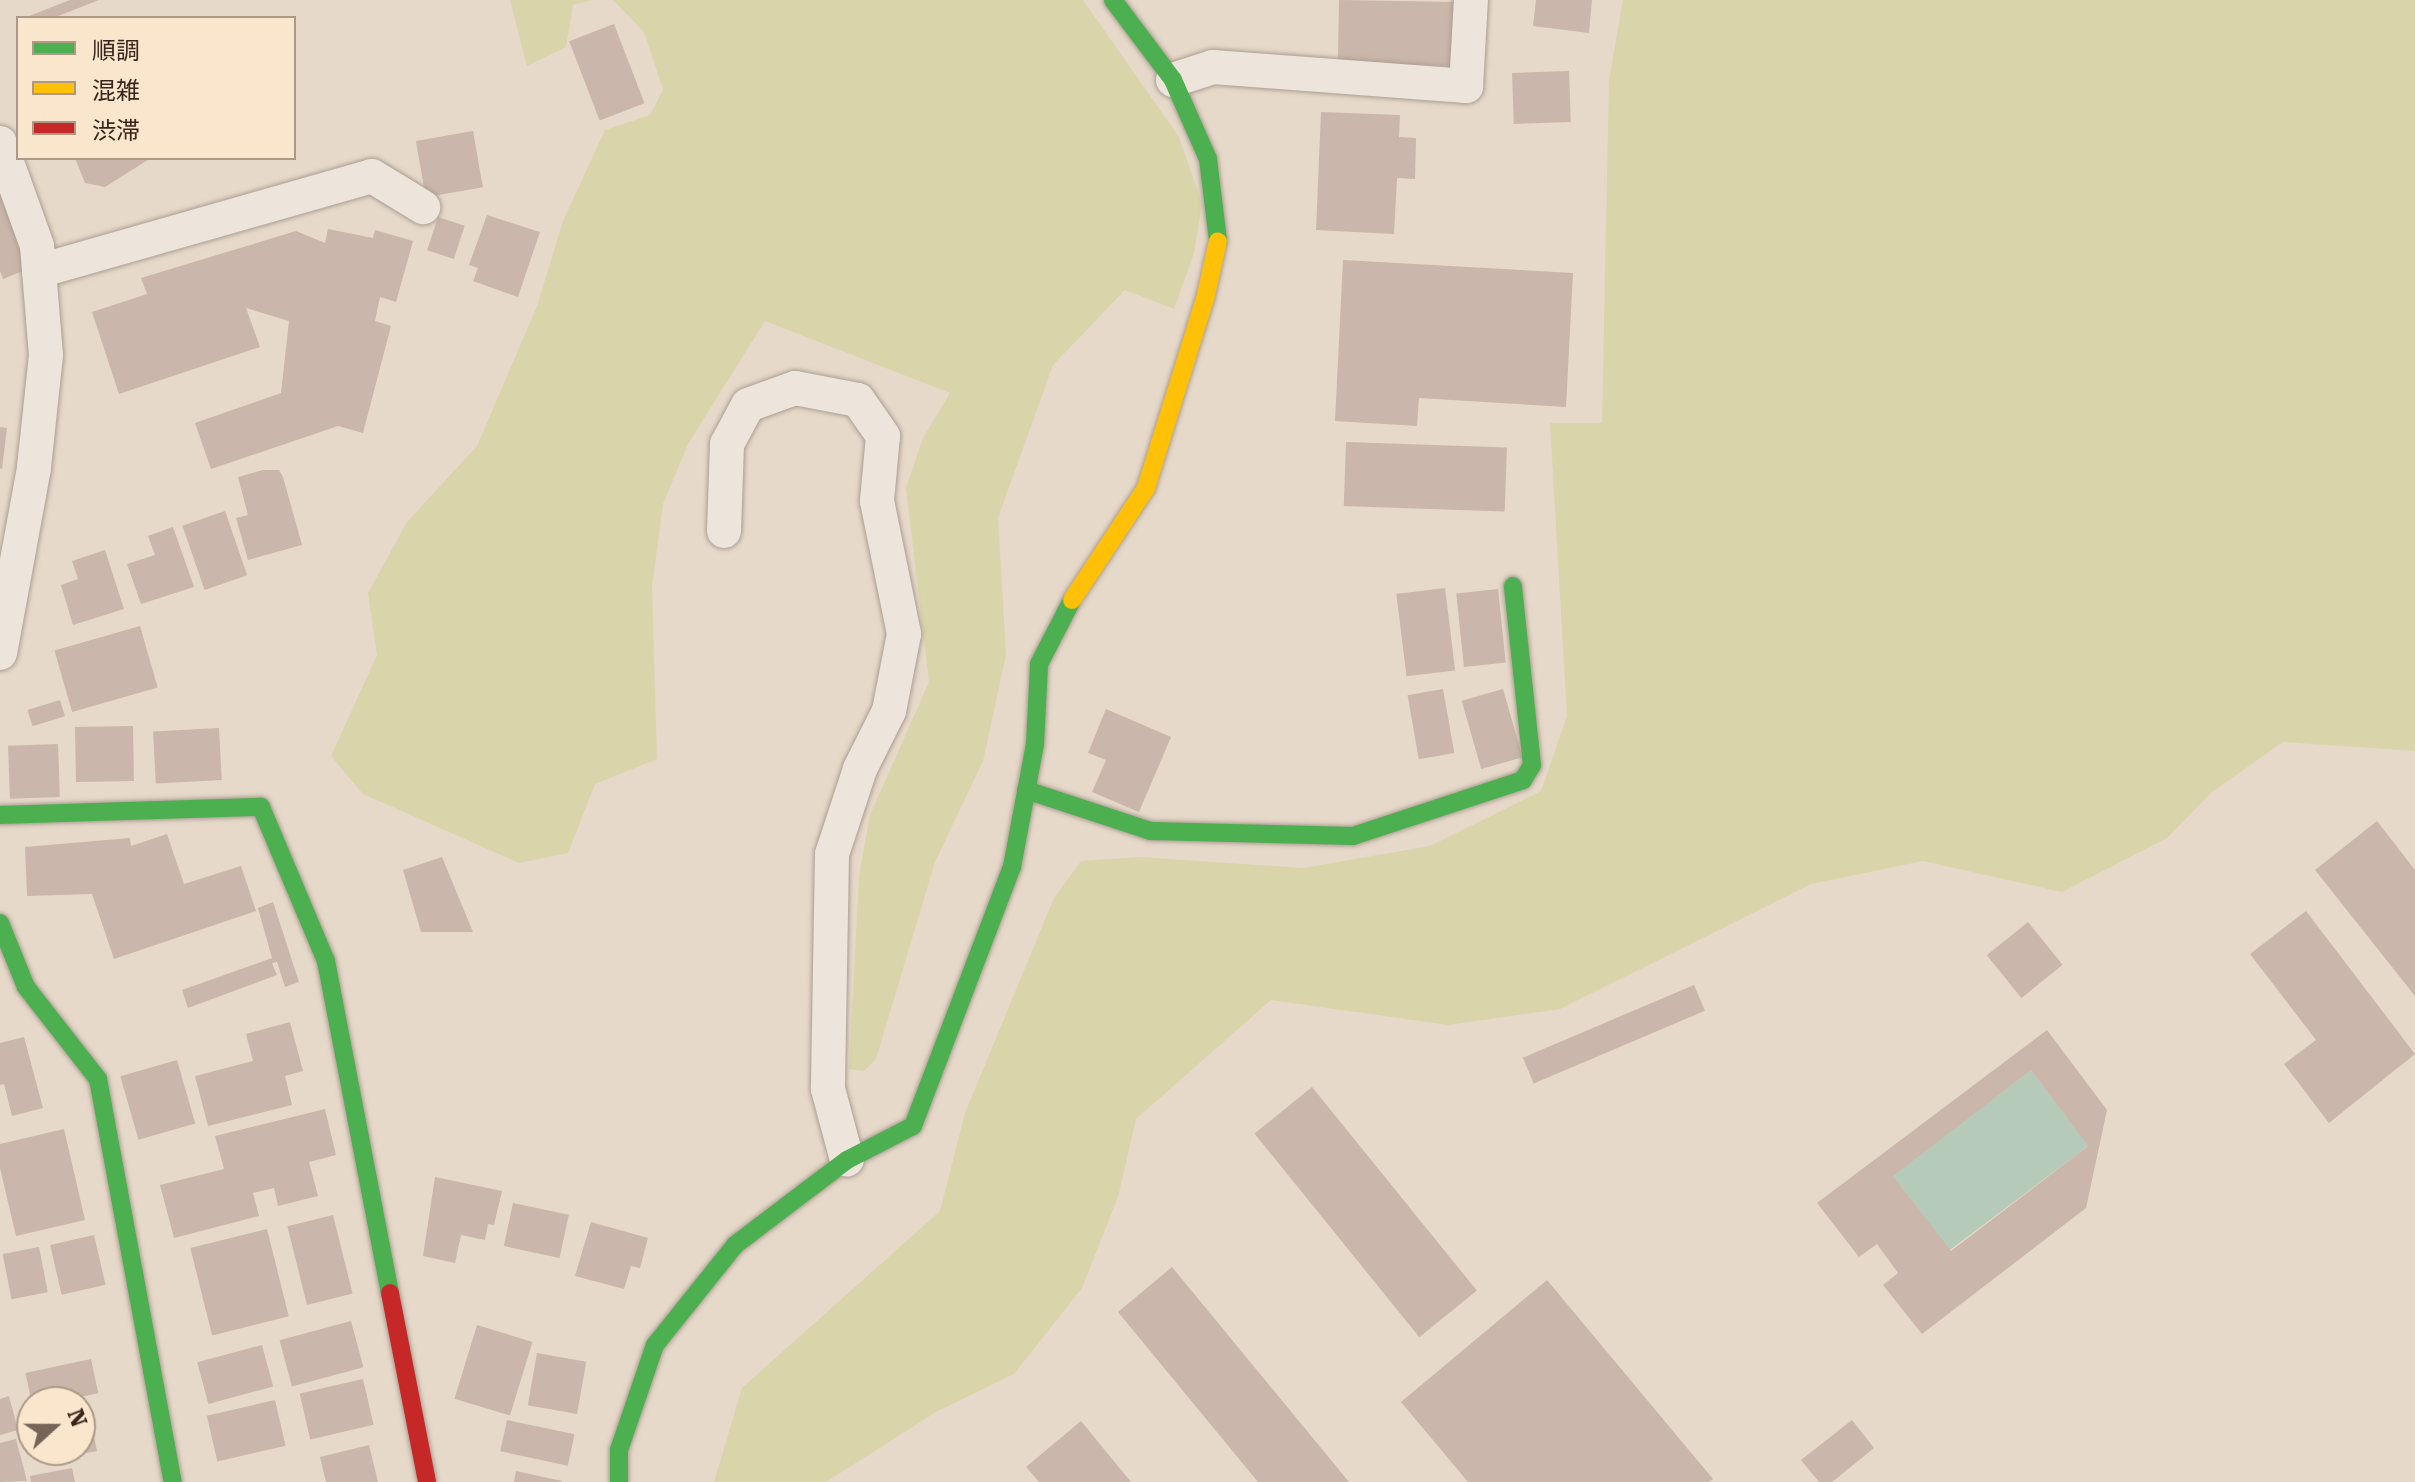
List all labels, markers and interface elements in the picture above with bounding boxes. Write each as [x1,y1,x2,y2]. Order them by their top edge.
legend [16,16,296,160]
text: 順調 [92,37,140,65]
text: 混雑 [92,77,140,105]
text: 渋滞 [92,117,140,145]
north arrow [16,1386,96,1466]
text: N [62,1406,92,1430]

